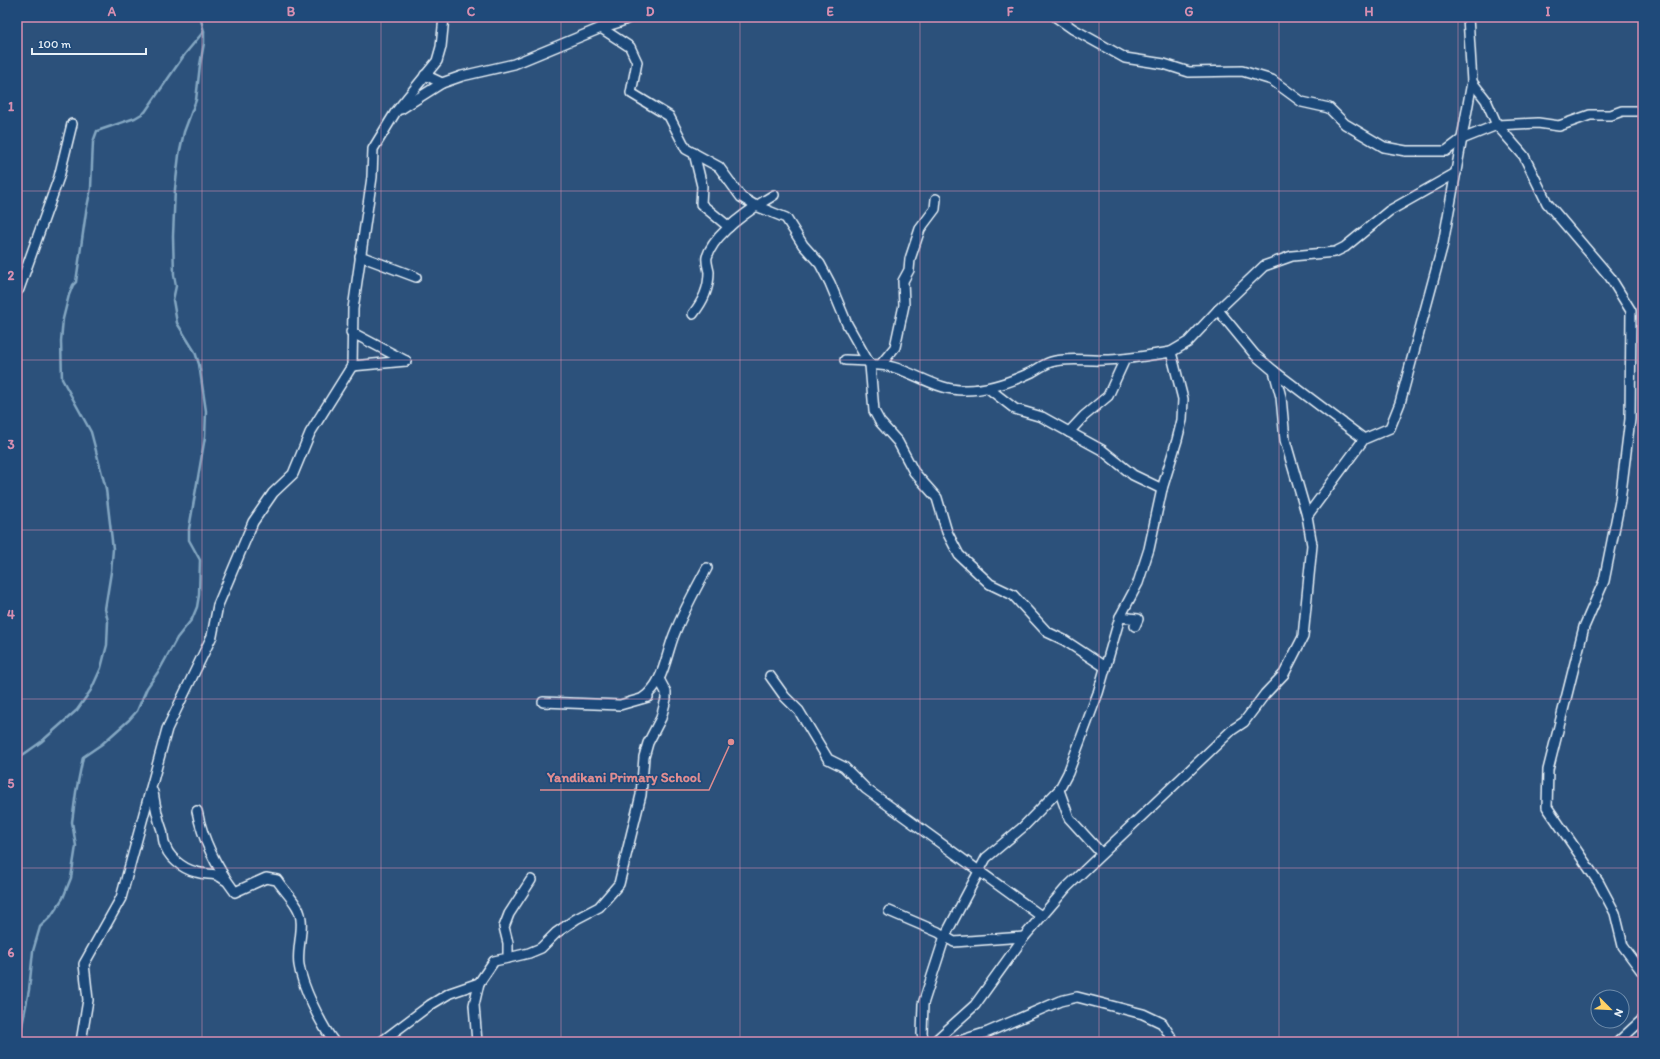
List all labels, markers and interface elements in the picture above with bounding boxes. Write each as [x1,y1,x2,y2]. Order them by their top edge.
text: A [107,4,117,19]
text: B [287,4,296,19]
text: C [467,4,476,19]
text: D [646,4,655,19]
text: E [826,4,834,19]
text: F [1007,4,1014,19]
text: G [1185,4,1194,19]
text: H [1365,4,1374,19]
text: I [1546,4,1551,19]
scale bar [32,30,146,56]
text: 100 m [38,37,71,51]
text: 1 [8,99,14,114]
text: 2 [8,268,15,283]
text: 3 [7,437,15,452]
text: 4 [7,607,15,622]
callout: Yandikani Primary School [540,764,709,790]
text: Yandikani Primary School [546,769,702,786]
text: 5 [8,776,15,791]
text: 6 [8,945,15,960]
north arrow [1590,989,1630,1029]
text: N [1611,1007,1626,1019]

